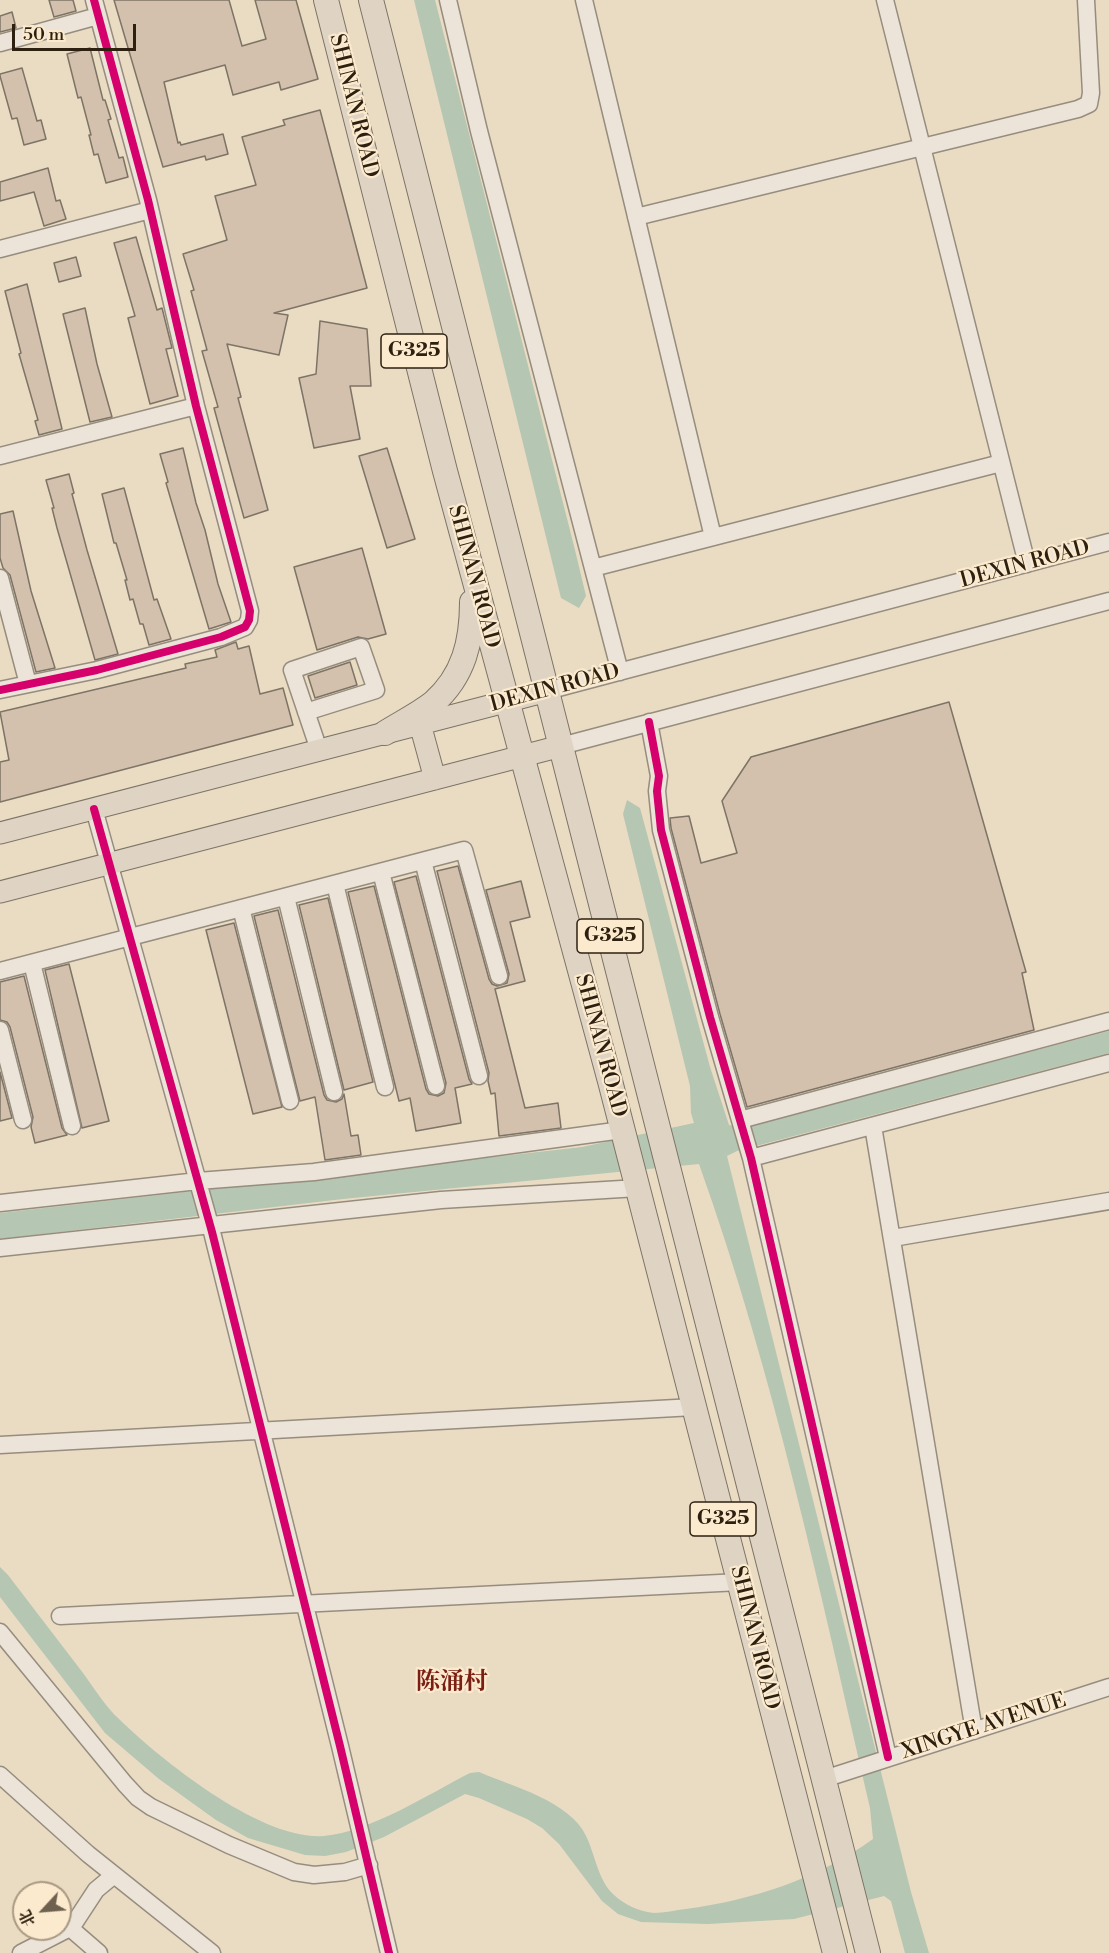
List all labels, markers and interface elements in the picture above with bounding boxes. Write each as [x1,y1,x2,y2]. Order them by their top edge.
scale bar [15,12,140,50]
text: 50 m [23,23,64,46]
street label: SHINAN ROAD [323,32,383,180]
road number: G325 [381,334,447,368]
street label: SHINAN ROAD [442,503,504,651]
street label: DEXIN ROAD [957,536,1093,594]
street label: DEXIN ROAD [487,660,623,718]
road number: G325 [577,919,643,953]
street label: SHINAN ROAD [569,972,631,1120]
road number: G325 [690,1502,756,1536]
street label: SHINAN ROAD [724,1564,784,1712]
district label: 陈涌村 [416,1669,488,1697]
street label: XINGYE AVENUE [898,1688,1070,1766]
north arrow [12,1881,72,1941]
text: 北 [15,1906,40,1930]

